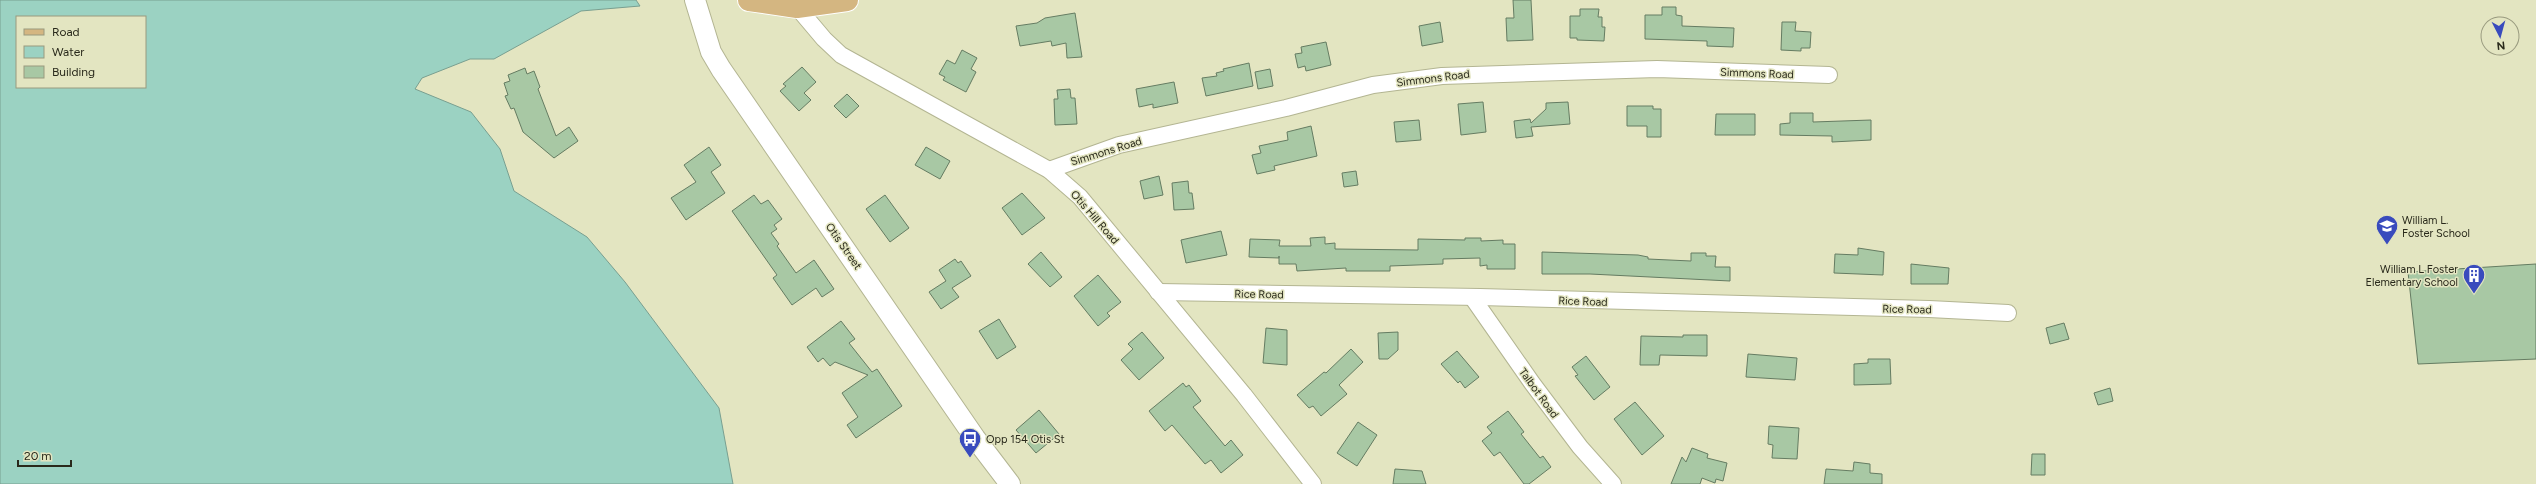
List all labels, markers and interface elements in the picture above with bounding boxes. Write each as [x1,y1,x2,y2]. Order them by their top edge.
legend [16,16,146,88]
north arrow [2480,16,2520,56]
text: Road [52,25,80,39]
text: N [2496,39,2506,52]
text: Water [52,45,84,59]
text: Building [52,65,95,79]
street label: Simmons Road [1720,66,1794,81]
street label: Simmons Road [1396,68,1470,89]
street label: Simmons Road [1069,134,1143,168]
street label: Otis Hill Road [1068,188,1121,247]
school or university icon: William L. Foster School [2374,213,2400,246]
place label: William L. Foster School [2402,214,2470,240]
street label: Otis Street [823,220,864,272]
building icon: William L Foster Elementary School [2461,262,2487,295]
place label: William L Foster Elementary School [2366,263,2458,289]
street label: Rice Road [1234,288,1284,301]
street label: Rice Road [1558,294,1608,309]
street label: Rice Road [1882,303,1932,316]
street label: Talbot Road [1516,366,1561,421]
bus stop icon: Opp 154 Otis St [957,426,983,459]
place label: Opp 154 Otis St [986,433,1065,446]
scale bar [18,442,71,468]
text: 20 m [24,449,52,463]

